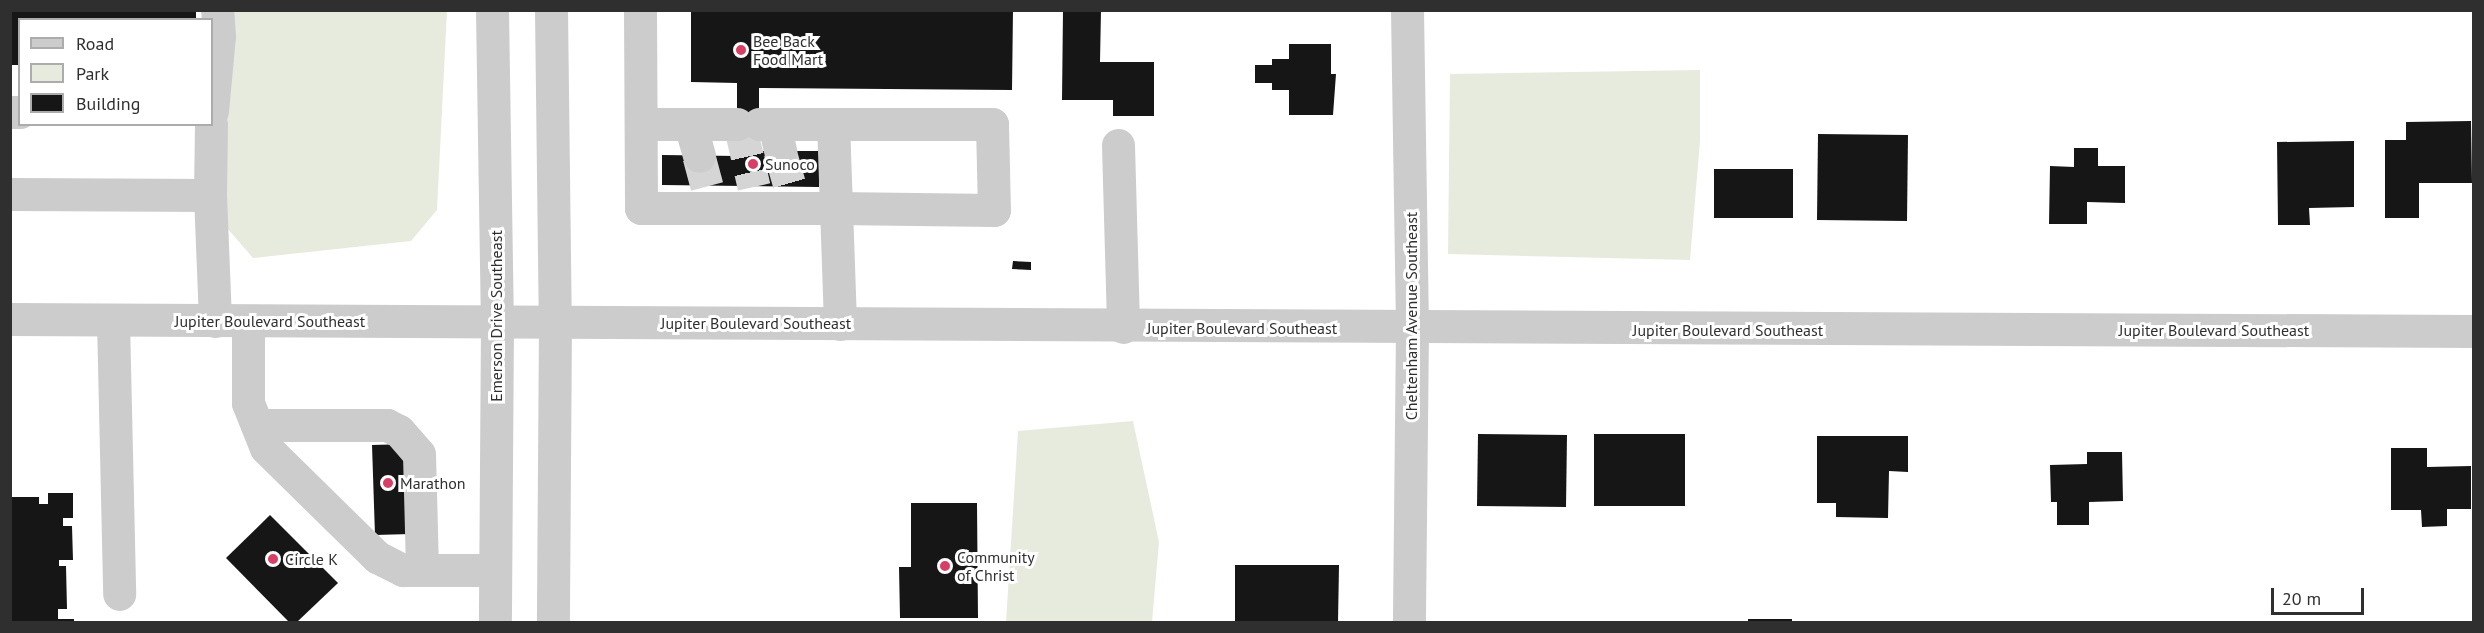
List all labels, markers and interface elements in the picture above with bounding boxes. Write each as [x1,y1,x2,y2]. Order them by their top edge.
legend [18,18,213,126]
place label: Bee Back Food Mart [753,31,823,69]
text: Road [76,32,114,55]
marker: Bee Back Food Mart [734,43,748,57]
text: Park [76,62,109,85]
text: Building [76,92,140,115]
place label: Sunoco [765,154,815,174]
marker: Sunoco [746,157,760,171]
street label: Cheltenham Avenue Southeast [1401,211,1421,421]
street label: Emerson Drive Southeast [486,230,506,402]
street label: Jupiter Boulevard Southeast [175,311,365,331]
street label: Jupiter Boulevard Southeast [661,313,851,333]
street label: Jupiter Boulevard Southeast [1147,318,1337,338]
street label: Jupiter Boulevard Southeast [1633,320,1823,340]
street label: Jupiter Boulevard Southeast [2119,320,2309,340]
place label: Marathon [400,473,465,493]
marker: Marathon [381,476,395,490]
place label: Community of Christ [957,547,1035,585]
place label: Circle K [285,549,338,569]
marker: Circle K [266,552,280,566]
marker: Community of Christ [938,559,952,573]
scale bar [2274,576,2367,614]
text: 20 m [2282,587,2321,610]

